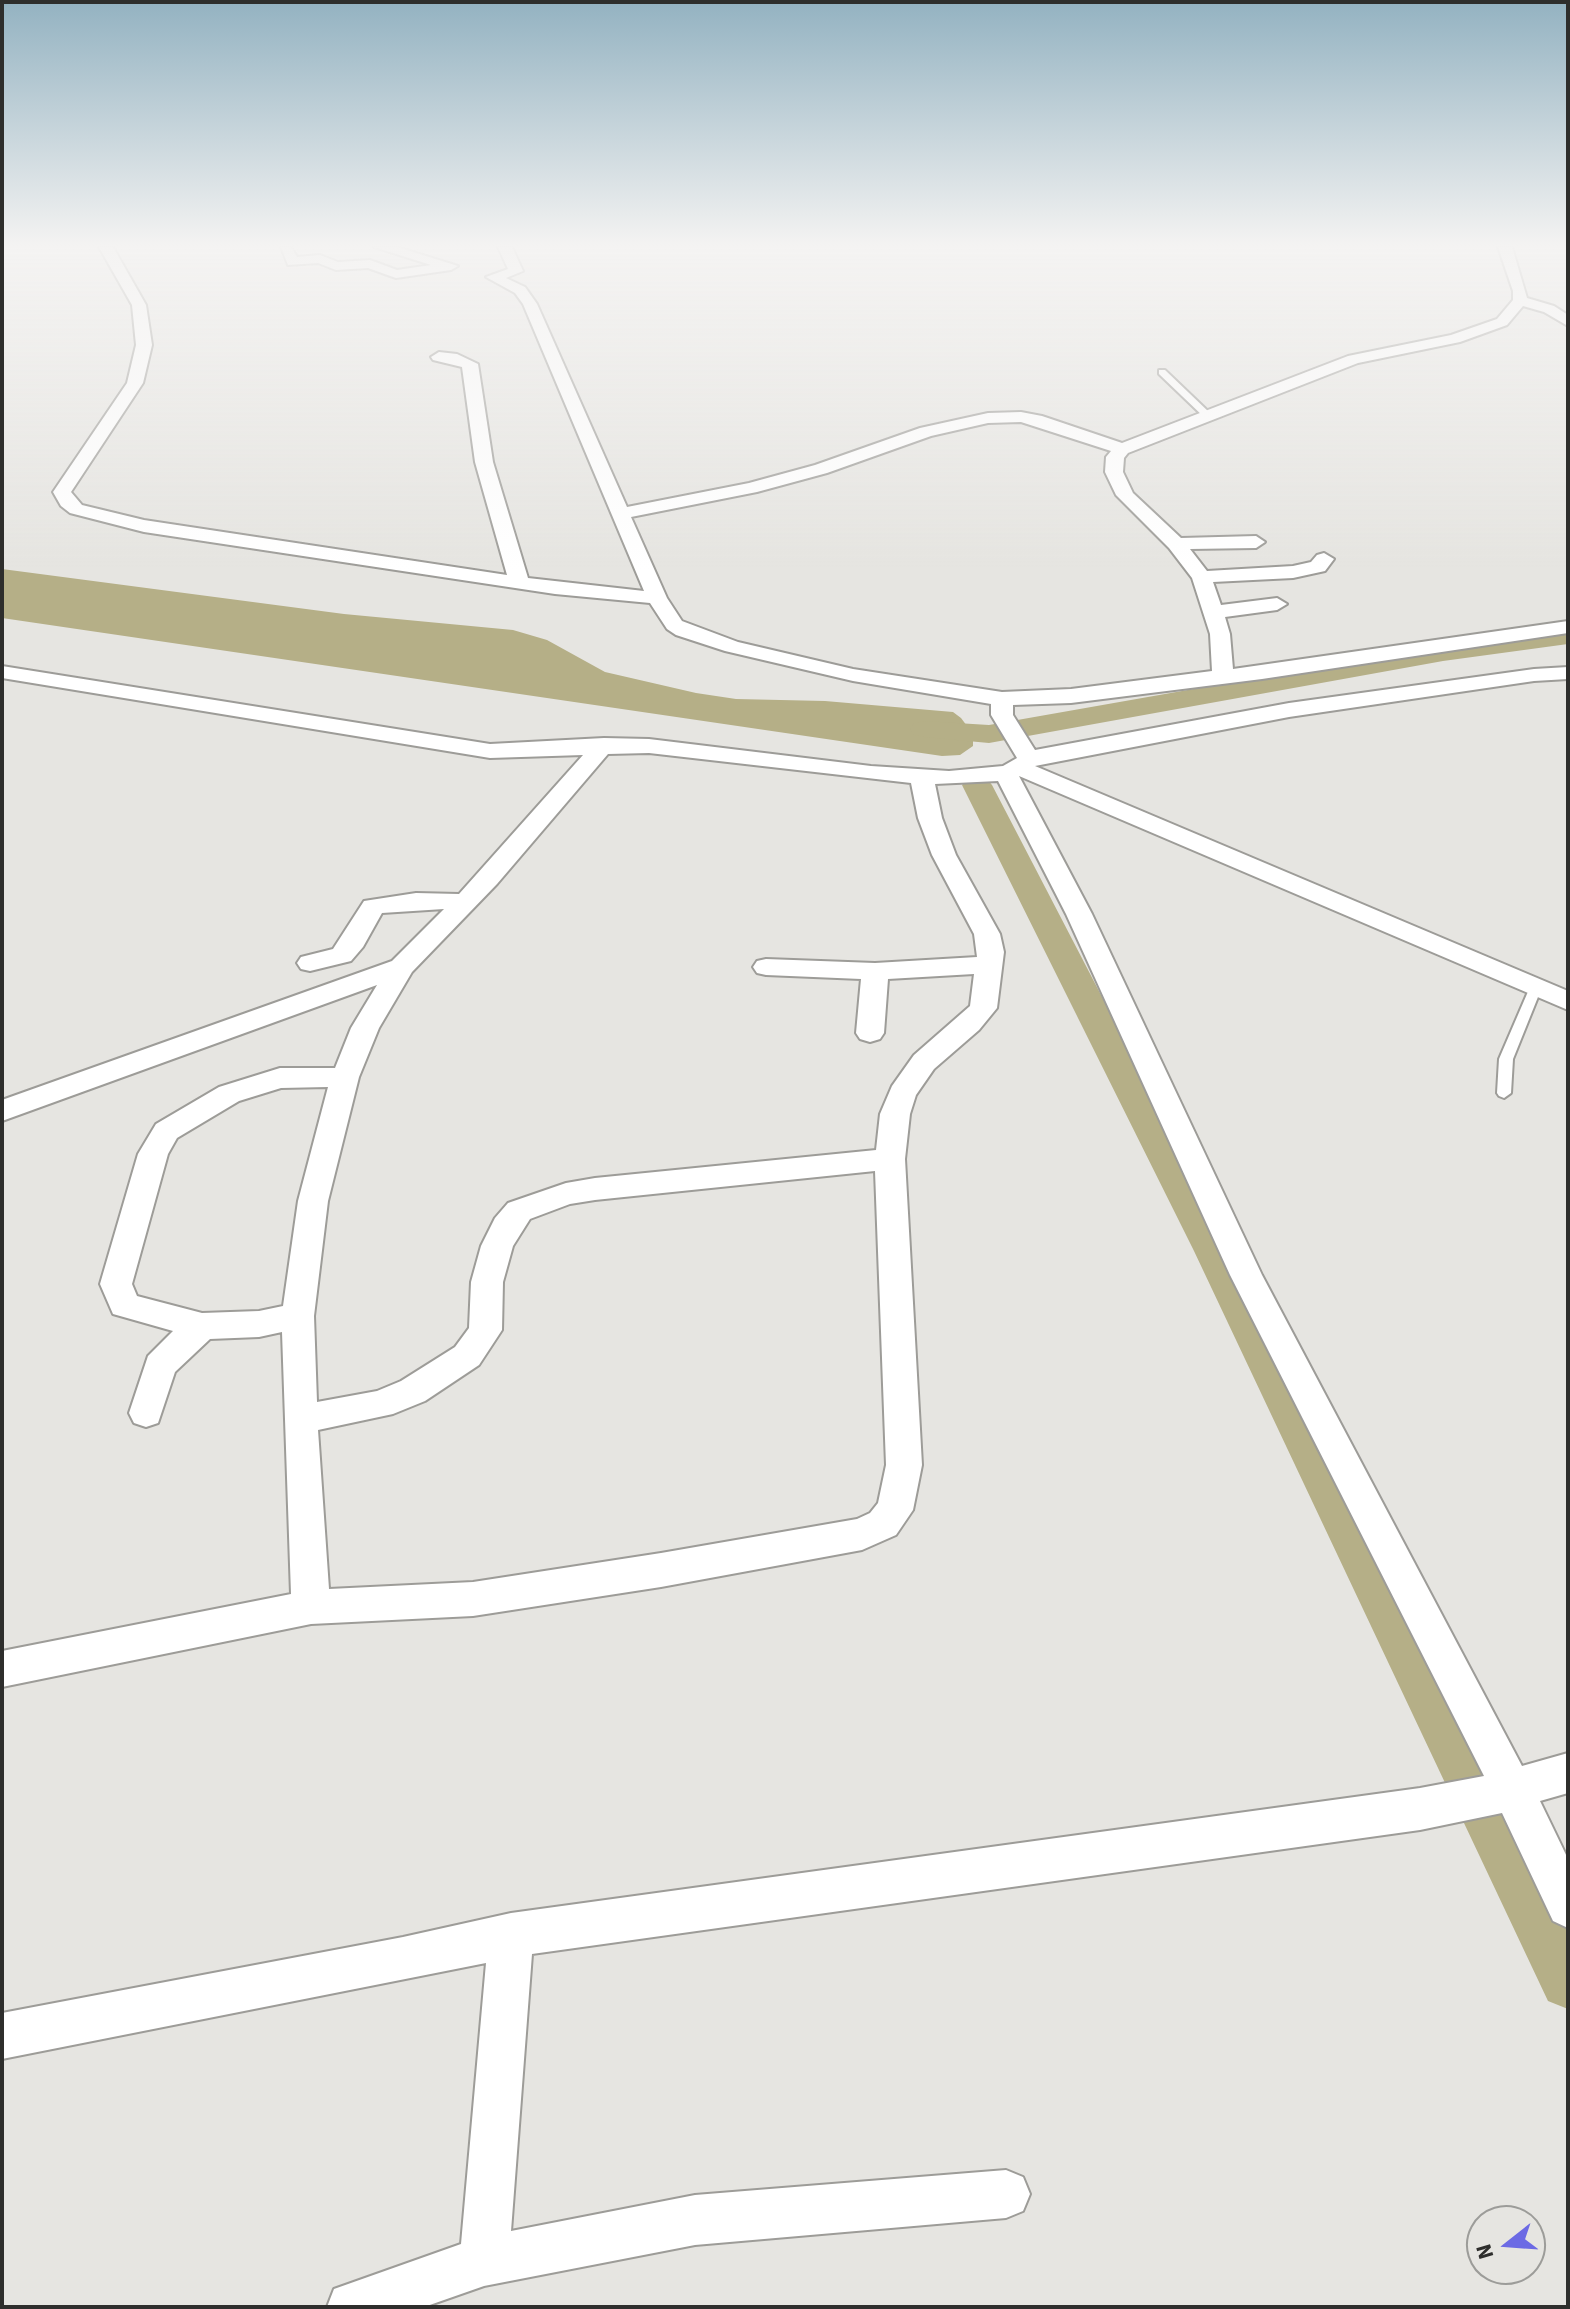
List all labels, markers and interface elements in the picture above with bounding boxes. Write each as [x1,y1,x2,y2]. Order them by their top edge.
north arrow [1466,2205,1546,2285]
text: N [1468,2240,1502,2263]

